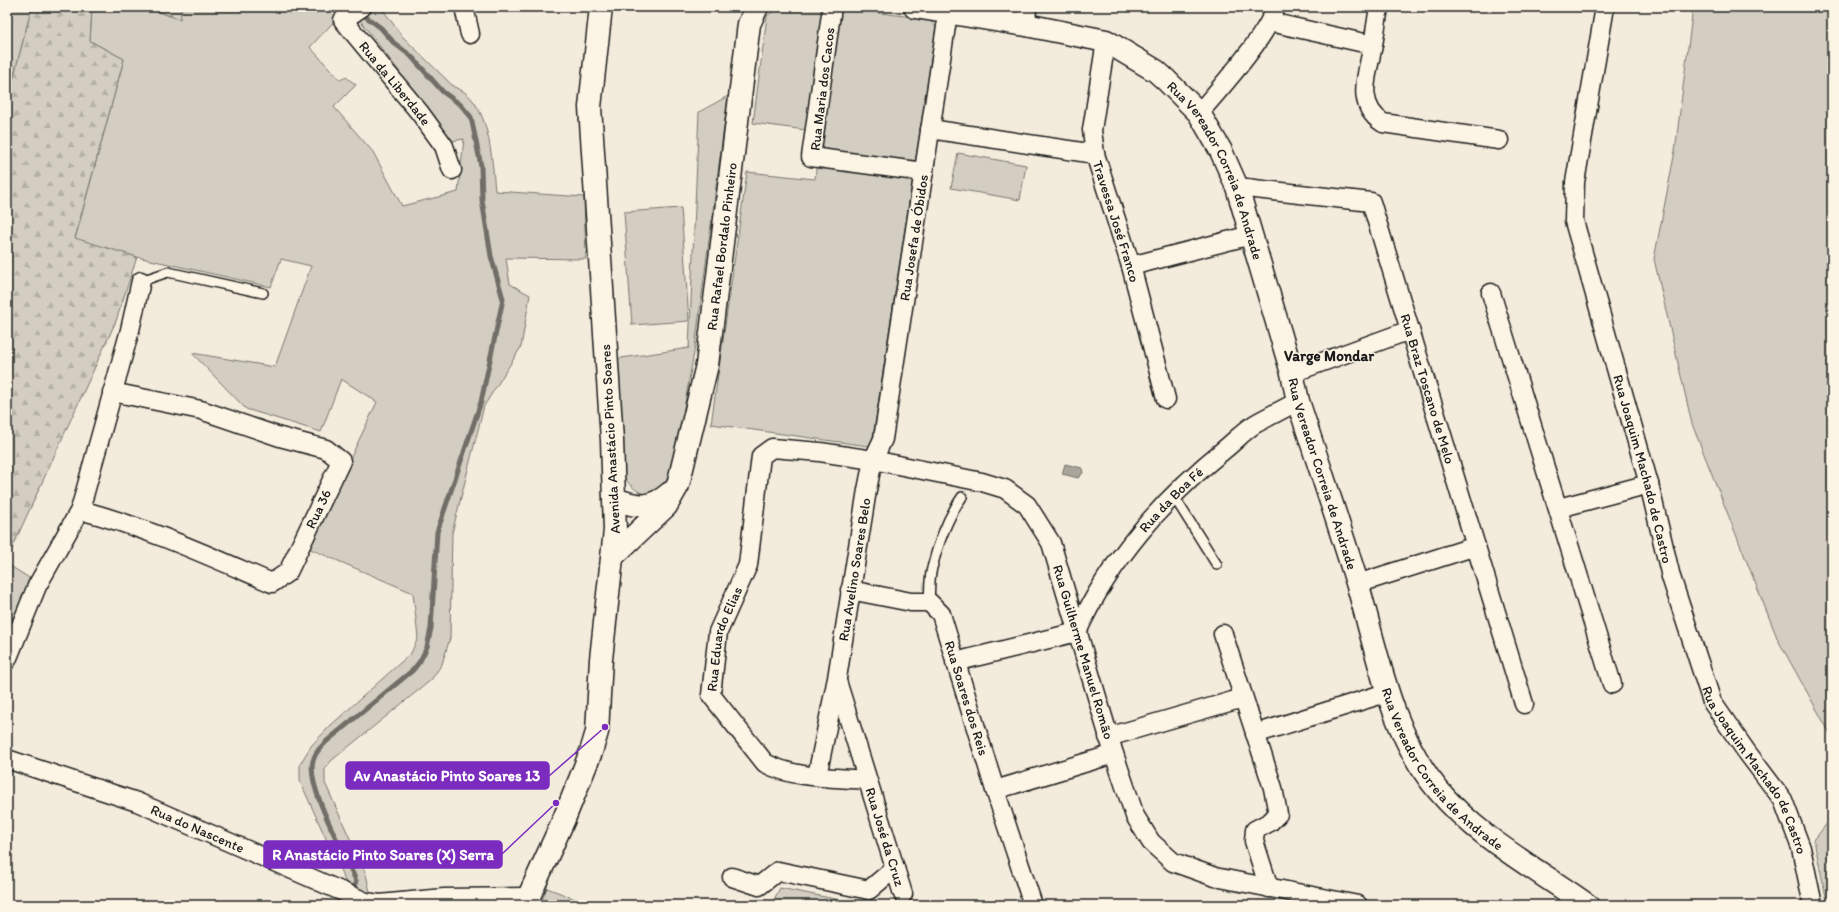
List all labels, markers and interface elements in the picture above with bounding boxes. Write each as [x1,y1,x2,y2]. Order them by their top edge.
street label: Rua Maria dos Cacos [806,26,839,152]
street label: Rua da Liberdade [355,38,434,129]
street label: Rua Vereador Correia de Andrade [1163,78,1266,262]
street label: Travessa José Franco [1089,159,1143,284]
street label: Rua Rafael Bordalo Pinheiro [703,162,741,331]
street label: Rua Josefa de Óbidos [896,173,932,302]
street label: Rua Braz Toscano de Melo [1397,312,1458,466]
street label: Avenida Anastácio Pinto Soares [597,344,624,534]
district label: Varge Mondar [1284,347,1374,366]
street label: Rua Joaquim Machado de Castro [1609,373,1675,565]
street label: Rua Vereador Correia de Andrade [1284,376,1361,572]
street label: Rua da Boa Fé [1136,463,1207,536]
street label: Rua 36 [302,487,335,531]
street label: Rua Avelino Soares Belo [835,497,875,642]
street label: Rua Guilherme Manuel Romão [1049,563,1117,741]
street label: Rua Eduardo Elias [703,584,746,692]
street label: Rua Soares dos Reis [941,639,992,758]
street label: Rua Joaquim Machado de Castro [1698,684,1810,856]
street label: Rua Vereador Correia de Andrade [1378,686,1506,854]
callout: Av Anastácio Pinto Soares 13 [346,762,549,789]
text: Av Anastácio Pinto Soares 13 [353,767,540,785]
street label: Rua José da Cruz [861,785,908,889]
street label: Rua do Nascente [148,801,247,857]
callout: R Anastácio Pinto Soares (X) Serra [264,841,502,868]
text: R Anastácio Pinto Soares (X) Serra [272,846,494,865]

